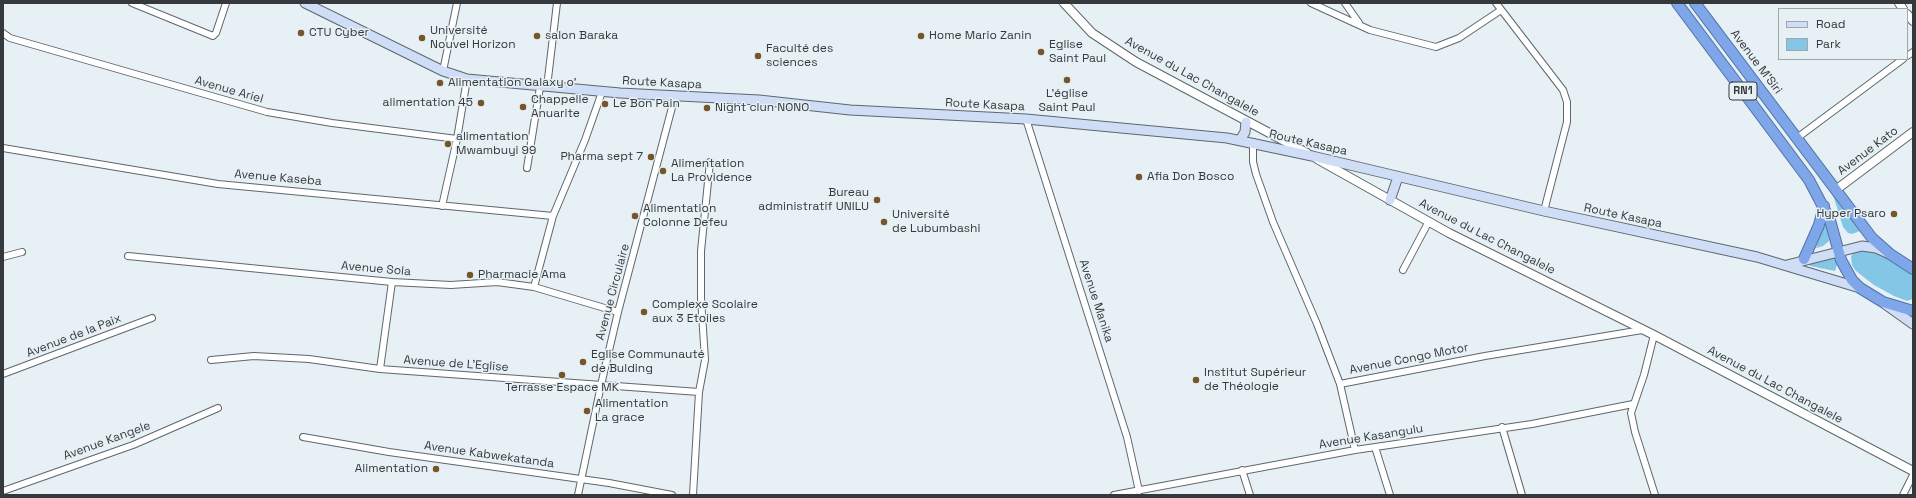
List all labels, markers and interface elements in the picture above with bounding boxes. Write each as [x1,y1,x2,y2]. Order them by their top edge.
legend [1778,8,1908,60]
text: Road [1816,16,1845,32]
place label: Université Nouvel Horizon [430,24,516,52]
place label: CTU Cyber [309,26,369,40]
street label: Avenue M'Siri [1727,27,1785,97]
marker: CTU Cyber [296,28,306,38]
place label: salon Baraka [545,29,618,43]
place label: Home Mario Zanin [929,29,1032,43]
marker: salon Baraka [532,31,542,41]
marker: Home Mario Zanin [916,31,926,41]
marker: Université Nouvel Horizon [417,33,427,43]
street label: Avenue du Lac Changalele [1122,34,1262,120]
text: Park [1816,36,1841,52]
place label: Eglise Saint Paul [1049,38,1106,66]
place label: Faculté des sciences [766,42,833,70]
marker: Eglise Saint Paul [1036,47,1046,57]
marker: Faculté des sciences [753,51,763,61]
street label: Avenue Ariel [193,73,265,107]
street label: Route Kasapa [622,74,702,92]
marker: L'église Saint Paul [1062,75,1072,85]
place label: Alimentation Galaxy o' [448,76,577,90]
marker: Alimentation Galaxy o' [435,78,445,88]
road number: RN1 [1729,82,1757,100]
place label: L'église Saint Paul [1038,87,1096,115]
place label: Chappelle Anuarite [531,93,589,121]
place label: alimentation 45 [383,96,473,110]
street label: Route Kasapa [945,96,1025,114]
place label: Le Bon Pain [613,97,680,111]
marker: alimentation 45 [476,98,486,108]
marker: Le Bon Pain [600,99,610,109]
place label: Night clun NONO [715,101,809,115]
marker: Chappelle Anuarite [518,102,528,112]
marker: Night clun NONO [702,103,712,113]
street label: Avenue Kato [1835,124,1901,178]
street label: Route Kasapa [1268,127,1348,159]
place label: alimentation Mwambuyi 99 [456,130,536,158]
marker: alimentation Mwambuyi 99 [443,139,453,149]
place label: Pharma sept 7 [560,150,643,164]
marker: Pharma sept 7 [646,152,656,162]
place label: Alimentation La Providence [671,157,752,185]
marker: Alimentation La Providence [658,166,668,176]
street label: Avenue Kaseba [234,167,322,189]
place label: Afia Don Bosco [1147,170,1234,184]
marker: Afia Don Bosco [1134,172,1144,182]
place label: Bureau administratif UNILU [758,186,869,214]
marker: Bureau administratif UNILU [872,195,882,205]
street label: Avenue du Lac Changalele [1416,196,1558,278]
street label: Route Kasapa [1582,201,1664,231]
place label: Alimentation Colonne Defeu [643,202,728,230]
place label: Hyper Psaro [1816,207,1886,221]
place label: Université de Lubumbashi [892,208,980,236]
marker: Hyper Psaro [1889,209,1899,219]
marker: Alimentation Colonne Defeu [630,211,640,221]
marker: Université de Lubumbashi [879,217,889,227]
street label: Avenue Circulaire [593,242,633,342]
street label: Avenue Manika [1076,258,1116,344]
street label: Avenue Sola [340,259,412,279]
place label: Pharmacie Ama [478,268,566,282]
marker: Pharmacie Ama [465,270,475,280]
place label: Complexe Scolaire aux 3 Etoiles [652,298,758,326]
marker: Complexe Scolaire aux 3 Etoiles [639,307,649,317]
street label: Avenue de la Paix [25,311,123,361]
street label: Avenue Congo Motor [1348,340,1470,378]
street label: Avenue du Lac Changalele [1705,343,1845,427]
place label: Eglise Communauté de Bulding [591,348,705,376]
street label: Avenue de L'Eglise [403,353,509,375]
marker: Eglise Communauté de Bulding [578,357,588,367]
place label: Institut Supérieur de Théologie [1204,366,1306,394]
marker: Terrasse Espace MK [557,370,567,380]
marker: Institut Supérieur de Théologie [1191,375,1201,385]
place label: Terrasse Espace MK [505,381,619,395]
place label: Alimentation La grace [595,397,668,425]
marker: Alimentation La grace [582,406,592,416]
street label: Avenue Kangele [61,419,153,463]
street label: Avenue Kasangulu [1318,422,1424,452]
street label: Avenue Kabwekatanda [423,439,555,471]
place label: Alimentation [355,462,428,476]
marker: Alimentation [431,464,441,474]

